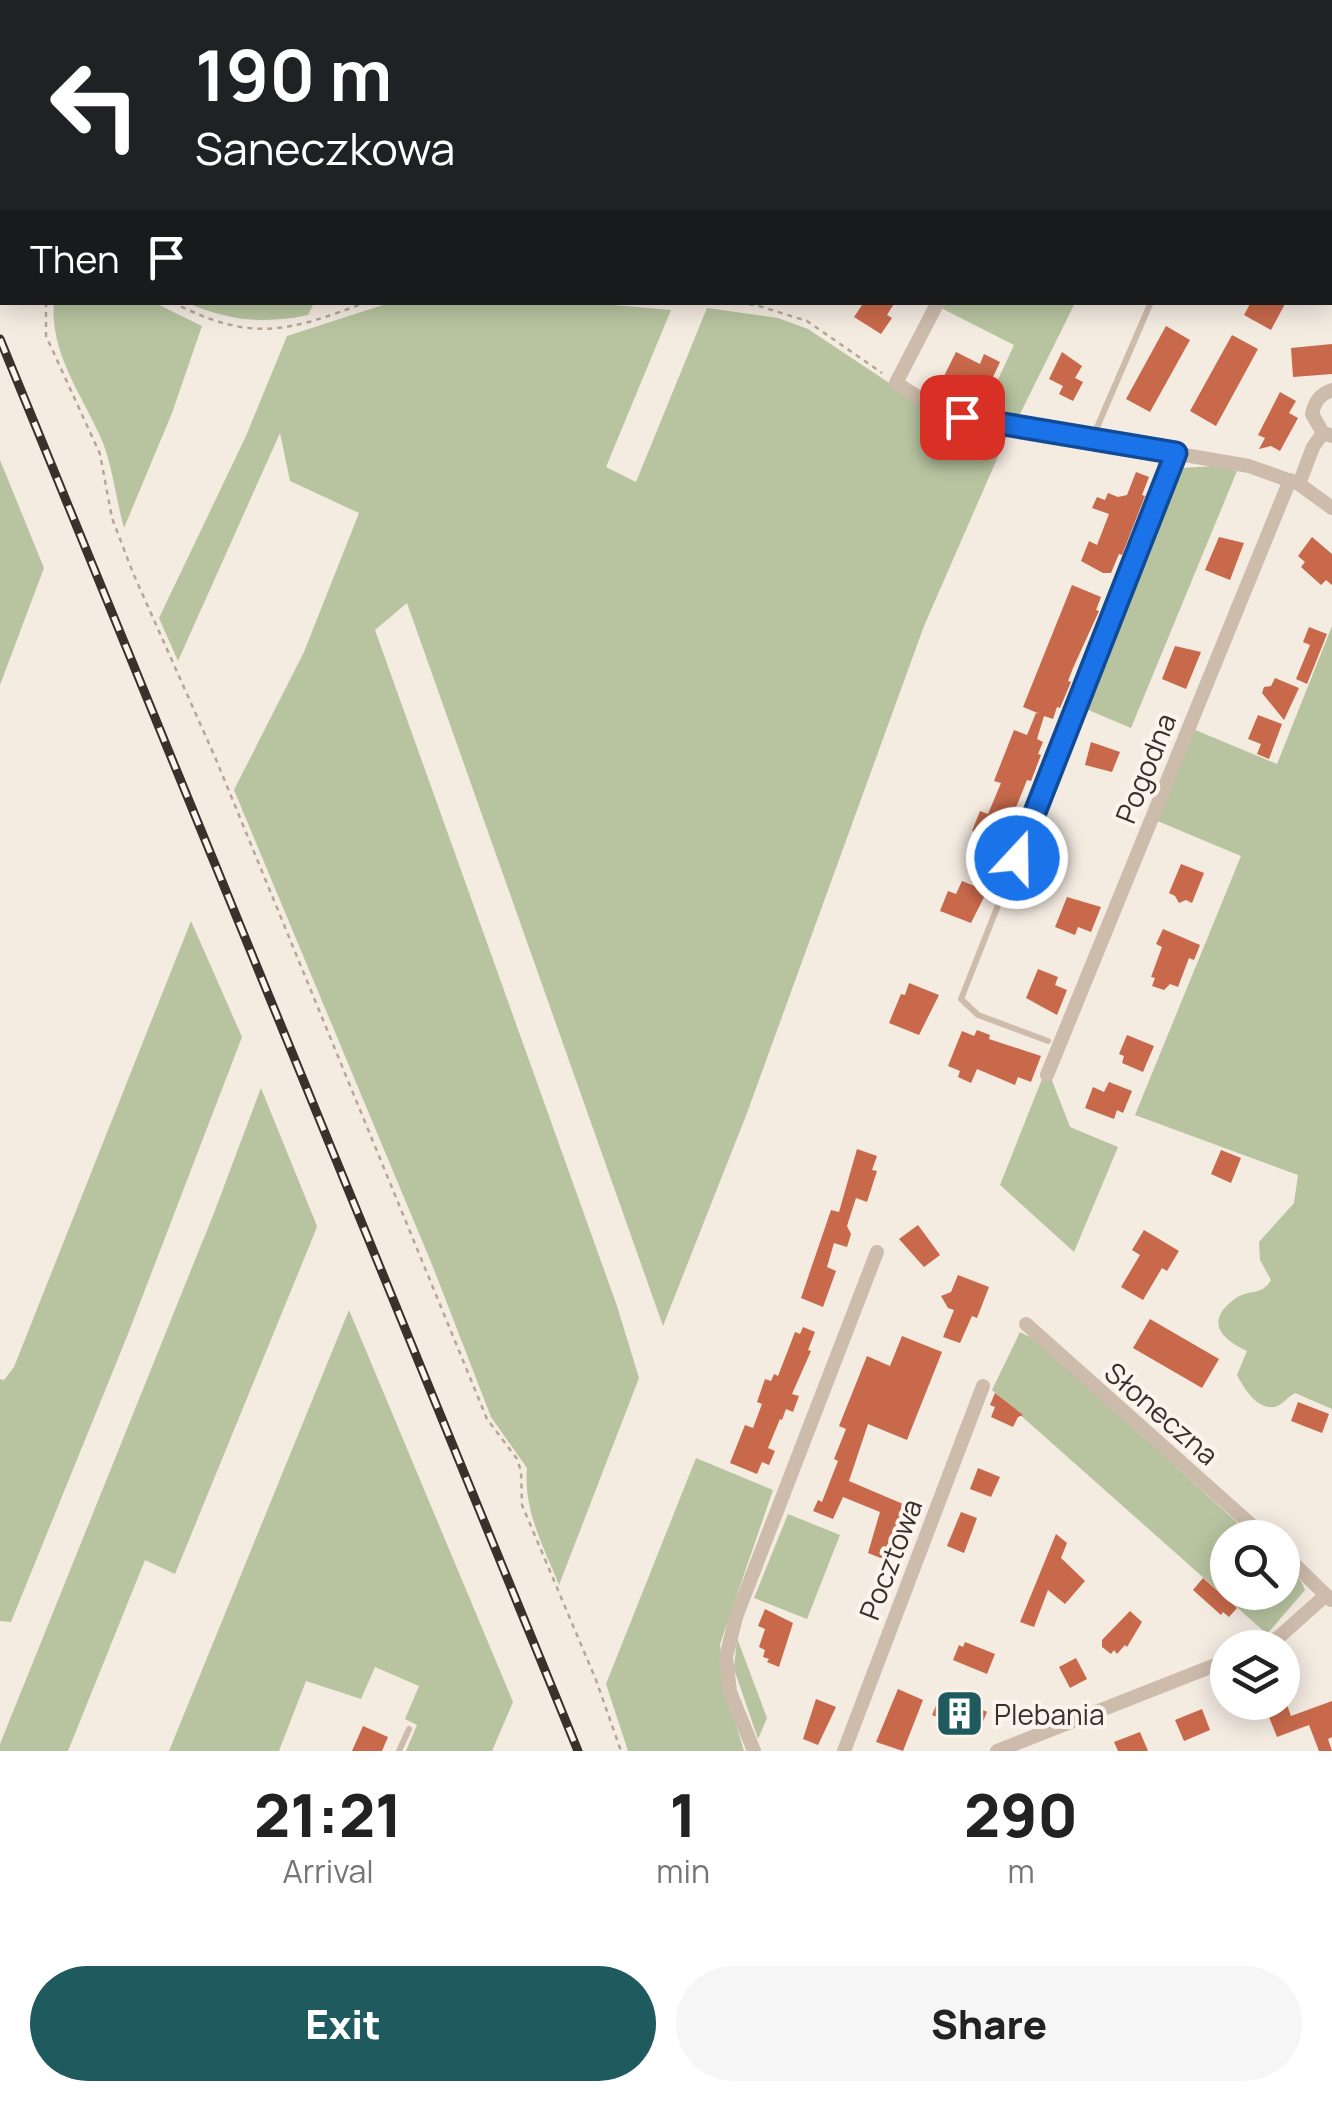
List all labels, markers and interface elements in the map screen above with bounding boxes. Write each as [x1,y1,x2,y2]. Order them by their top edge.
text: 190 m [195,26,392,122]
icon: left [30,40,160,170]
text: Saneczkowa [195,117,455,179]
icon: arrive [139,230,194,285]
text: Then [30,232,119,284]
pin [920,375,1005,460]
icon: arrive [935,390,990,445]
street label: Pogodna [1106,707,1184,829]
position arrow [965,806,1069,910]
street label: Słoneczna [1097,1353,1227,1473]
street label: Pocztowa [850,1493,930,1625]
map controls [1210,1520,1300,1720]
button: search [1210,1520,1300,1610]
button: layers [1210,1630,1300,1720]
building icon: Plebania [933,1688,985,1740]
place label: Plebania [994,1695,1105,1733]
text: 21:21 [254,1773,402,1855]
text: 1 [670,1773,697,1855]
text: 290 [964,1773,1078,1855]
text: Arrival [282,1849,374,1893]
text: min [656,1849,710,1893]
text: m [1007,1849,1035,1893]
button: Exit [30,1966,656,2081]
button: Share [676,1966,1302,2081]

